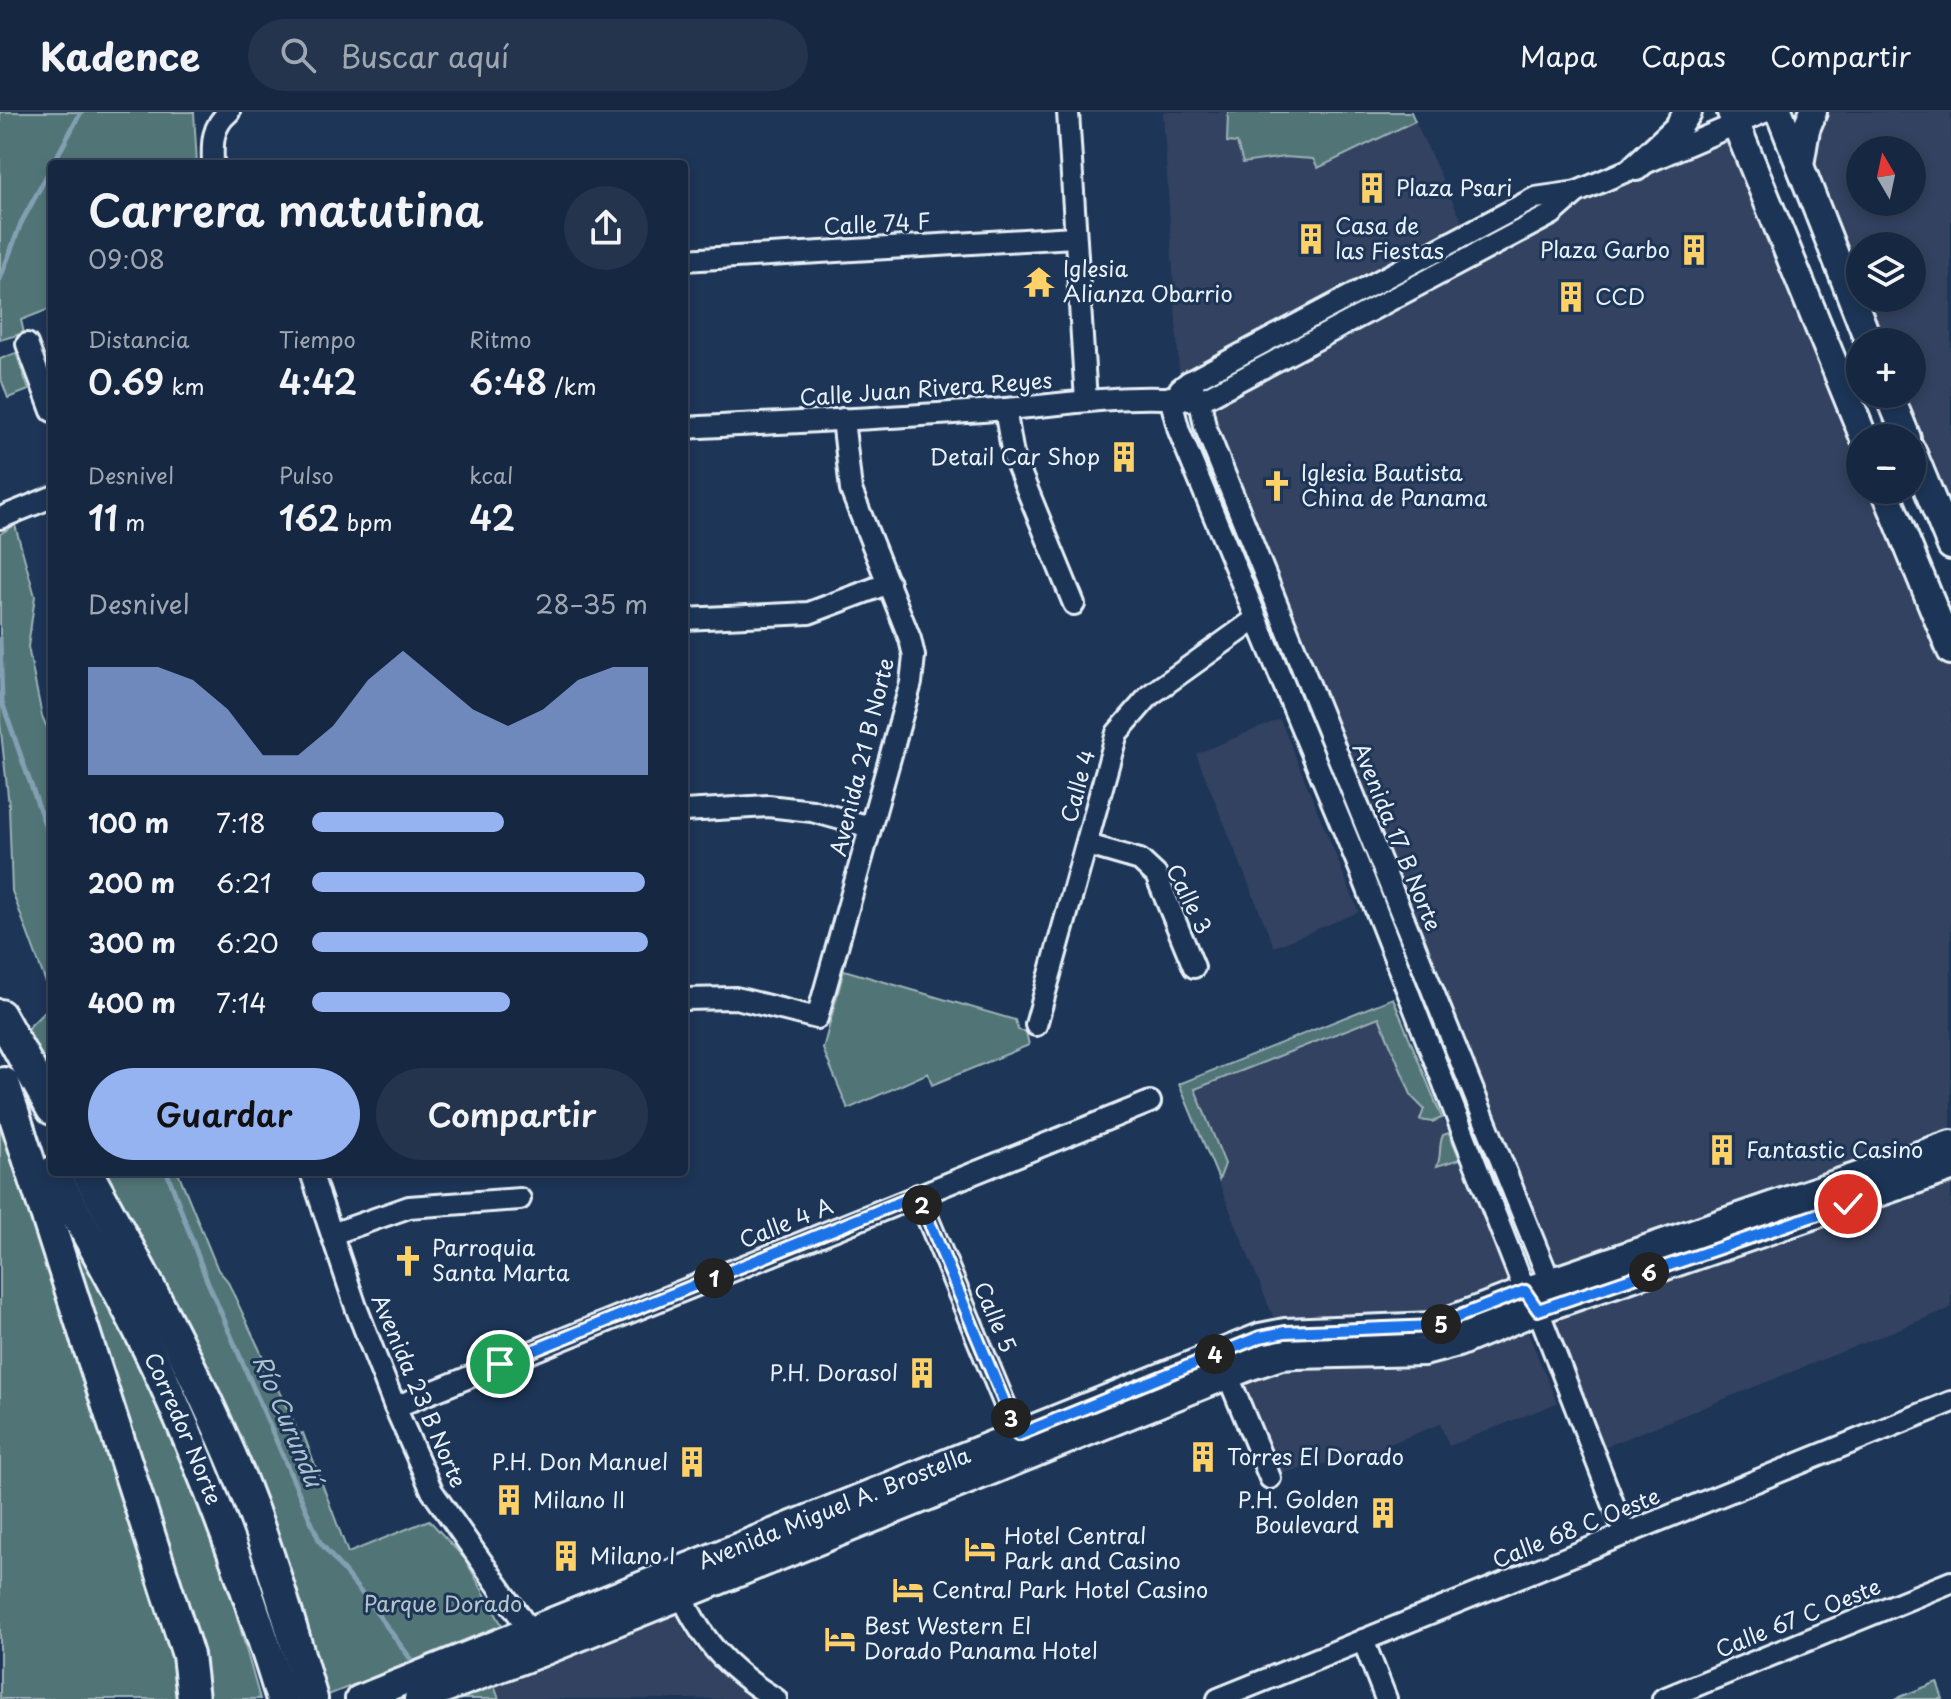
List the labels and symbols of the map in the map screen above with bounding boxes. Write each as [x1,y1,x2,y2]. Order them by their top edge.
north arrow [1846,136,1926,216]
place label: Plaza Psari [1396,170,1512,203]
building icon: Plaza Psari [1355,171,1389,205]
street label: Calle 74 F [823,203,931,242]
place label: Casa de las Fiestas [1335,208,1444,266]
building icon: Casa de las Fiestas [1294,222,1328,256]
place label: Plaza Garbo [1540,232,1670,265]
building icon: Plaza Garbo [1677,233,1711,267]
place label: Iglesia Alianza Obarrio [1063,251,1233,309]
temple icon: Iglesia Alianza Obarrio [1022,265,1056,299]
place label: CCD [1595,279,1645,312]
building icon: CCD [1554,280,1588,314]
street label: Calle Juan Rivera Reyes [799,362,1053,413]
place label: Detail Car Shop [930,439,1100,472]
building icon: Detail Car Shop [1107,440,1141,474]
place label: Iglesia Bautista China de Panama [1301,455,1488,513]
church icon: Iglesia Bautista China de Panama [1260,469,1294,503]
street label: Avenida 21 B Norte [820,654,901,859]
street label: Avenida 17 B Norte [1346,737,1451,936]
street label: Calle 4 [1051,745,1102,826]
street label: Calle 3 [1159,858,1221,939]
place label: Fantastic Casino [1746,1132,1923,1165]
building icon: Fantastic Casino [1705,1133,1739,1167]
pin [1814,1170,1882,1238]
pin: 2 [902,1185,942,1225]
street label: Calle 4 A [734,1188,837,1255]
place label: Parroquia Santa Marta [432,1230,570,1288]
church icon: Parroquia Santa Marta [391,1244,425,1278]
pin: 6 [1629,1252,1669,1292]
pin: 1 [694,1258,734,1298]
street label: Calle 5 [967,1276,1026,1357]
street label: Avenida 23 B Norte [365,1289,476,1492]
pin: 5 [1421,1304,1461,1344]
pin [466,1330,534,1398]
pin: 4 [1195,1334,1235,1374]
street label: Corredor Norte [137,1346,232,1509]
water label: Río Curundú [245,1348,334,1494]
place label: P.H. Dorasol [770,1355,898,1388]
building icon: P.H. Dorasol [905,1356,939,1390]
pin: 3 [991,1398,1031,1438]
street label: Avenida Miguel A. Brostella [693,1437,975,1576]
place label: Torres El Dorado [1227,1439,1404,1472]
building icon: Torres El Dorado [1186,1440,1220,1474]
place label: P.H. Don Manuel [492,1444,668,1477]
building icon: P.H. Don Manuel [675,1445,709,1479]
street label: Calle 68 C Oeste [1487,1478,1664,1575]
place label: Milano II [533,1482,625,1515]
place label: P.H. Golden Boulevard [1238,1482,1359,1540]
building icon: Milano II [492,1483,526,1517]
building icon: P.H. Golden Boulevard [1366,1496,1400,1530]
place label: Hotel Central Park and Casino [1004,1518,1181,1576]
hotel icon: Hotel Central Park and Casino [963,1532,997,1566]
place label: Milano I [590,1538,676,1571]
building icon: Milano I [549,1539,583,1573]
street label: Calle 67 C Oeste [1710,1568,1885,1665]
place label: Central Park Hotel Casino [932,1572,1208,1605]
hotel icon: Central Park Hotel Casino [891,1573,925,1607]
park label: Parque Dorado [364,1586,522,1619]
place label: Best Western El Dorado Panama Hotel [864,1608,1098,1666]
hotel icon: Best Western El Dorado Panama Hotel [823,1622,857,1656]

